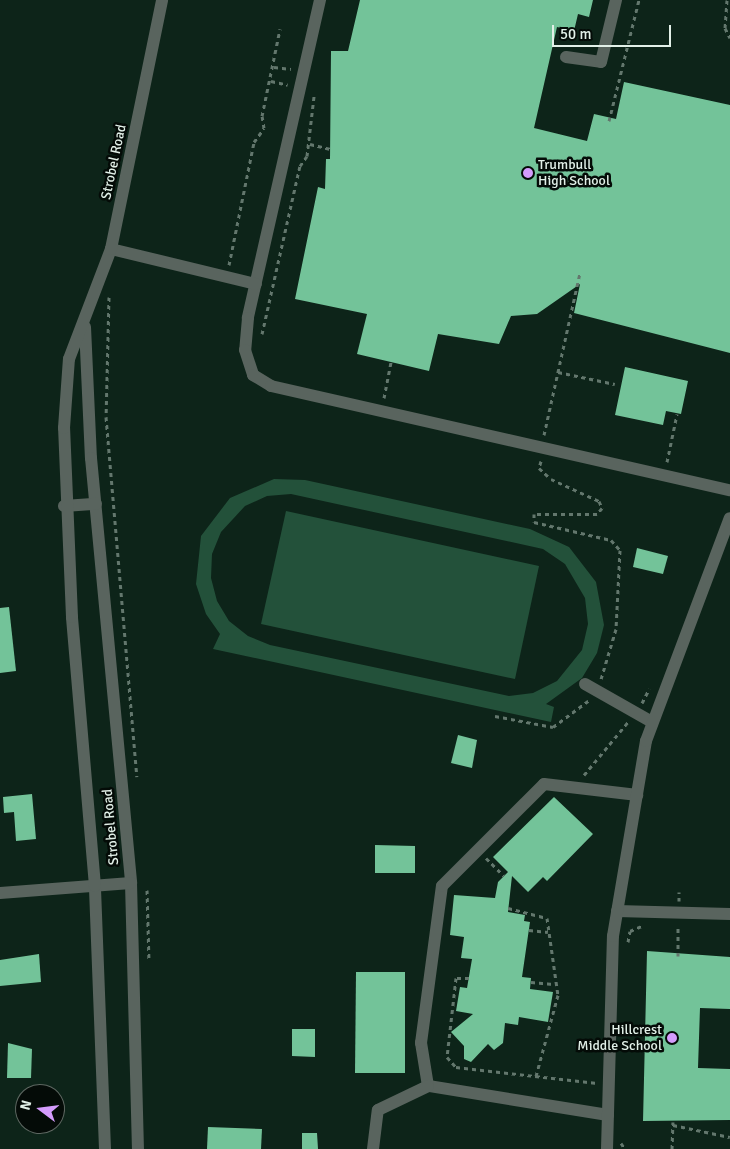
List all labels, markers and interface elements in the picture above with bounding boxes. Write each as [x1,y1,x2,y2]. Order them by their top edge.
scale bar [555,15,674,47]
text: 50 m [560,25,591,43]
street label: Strobel Road [98,123,130,201]
place label: Trumbull High School [538,157,610,190]
marker: Trumbull High School [522,167,534,179]
street label: Strobel Road [99,788,123,866]
place label: Hillcrest Middle School [577,1022,662,1054]
marker: Hillcrest Middle School [666,1032,678,1044]
north arrow [15,1084,65,1134]
text: N [17,1098,35,1112]

